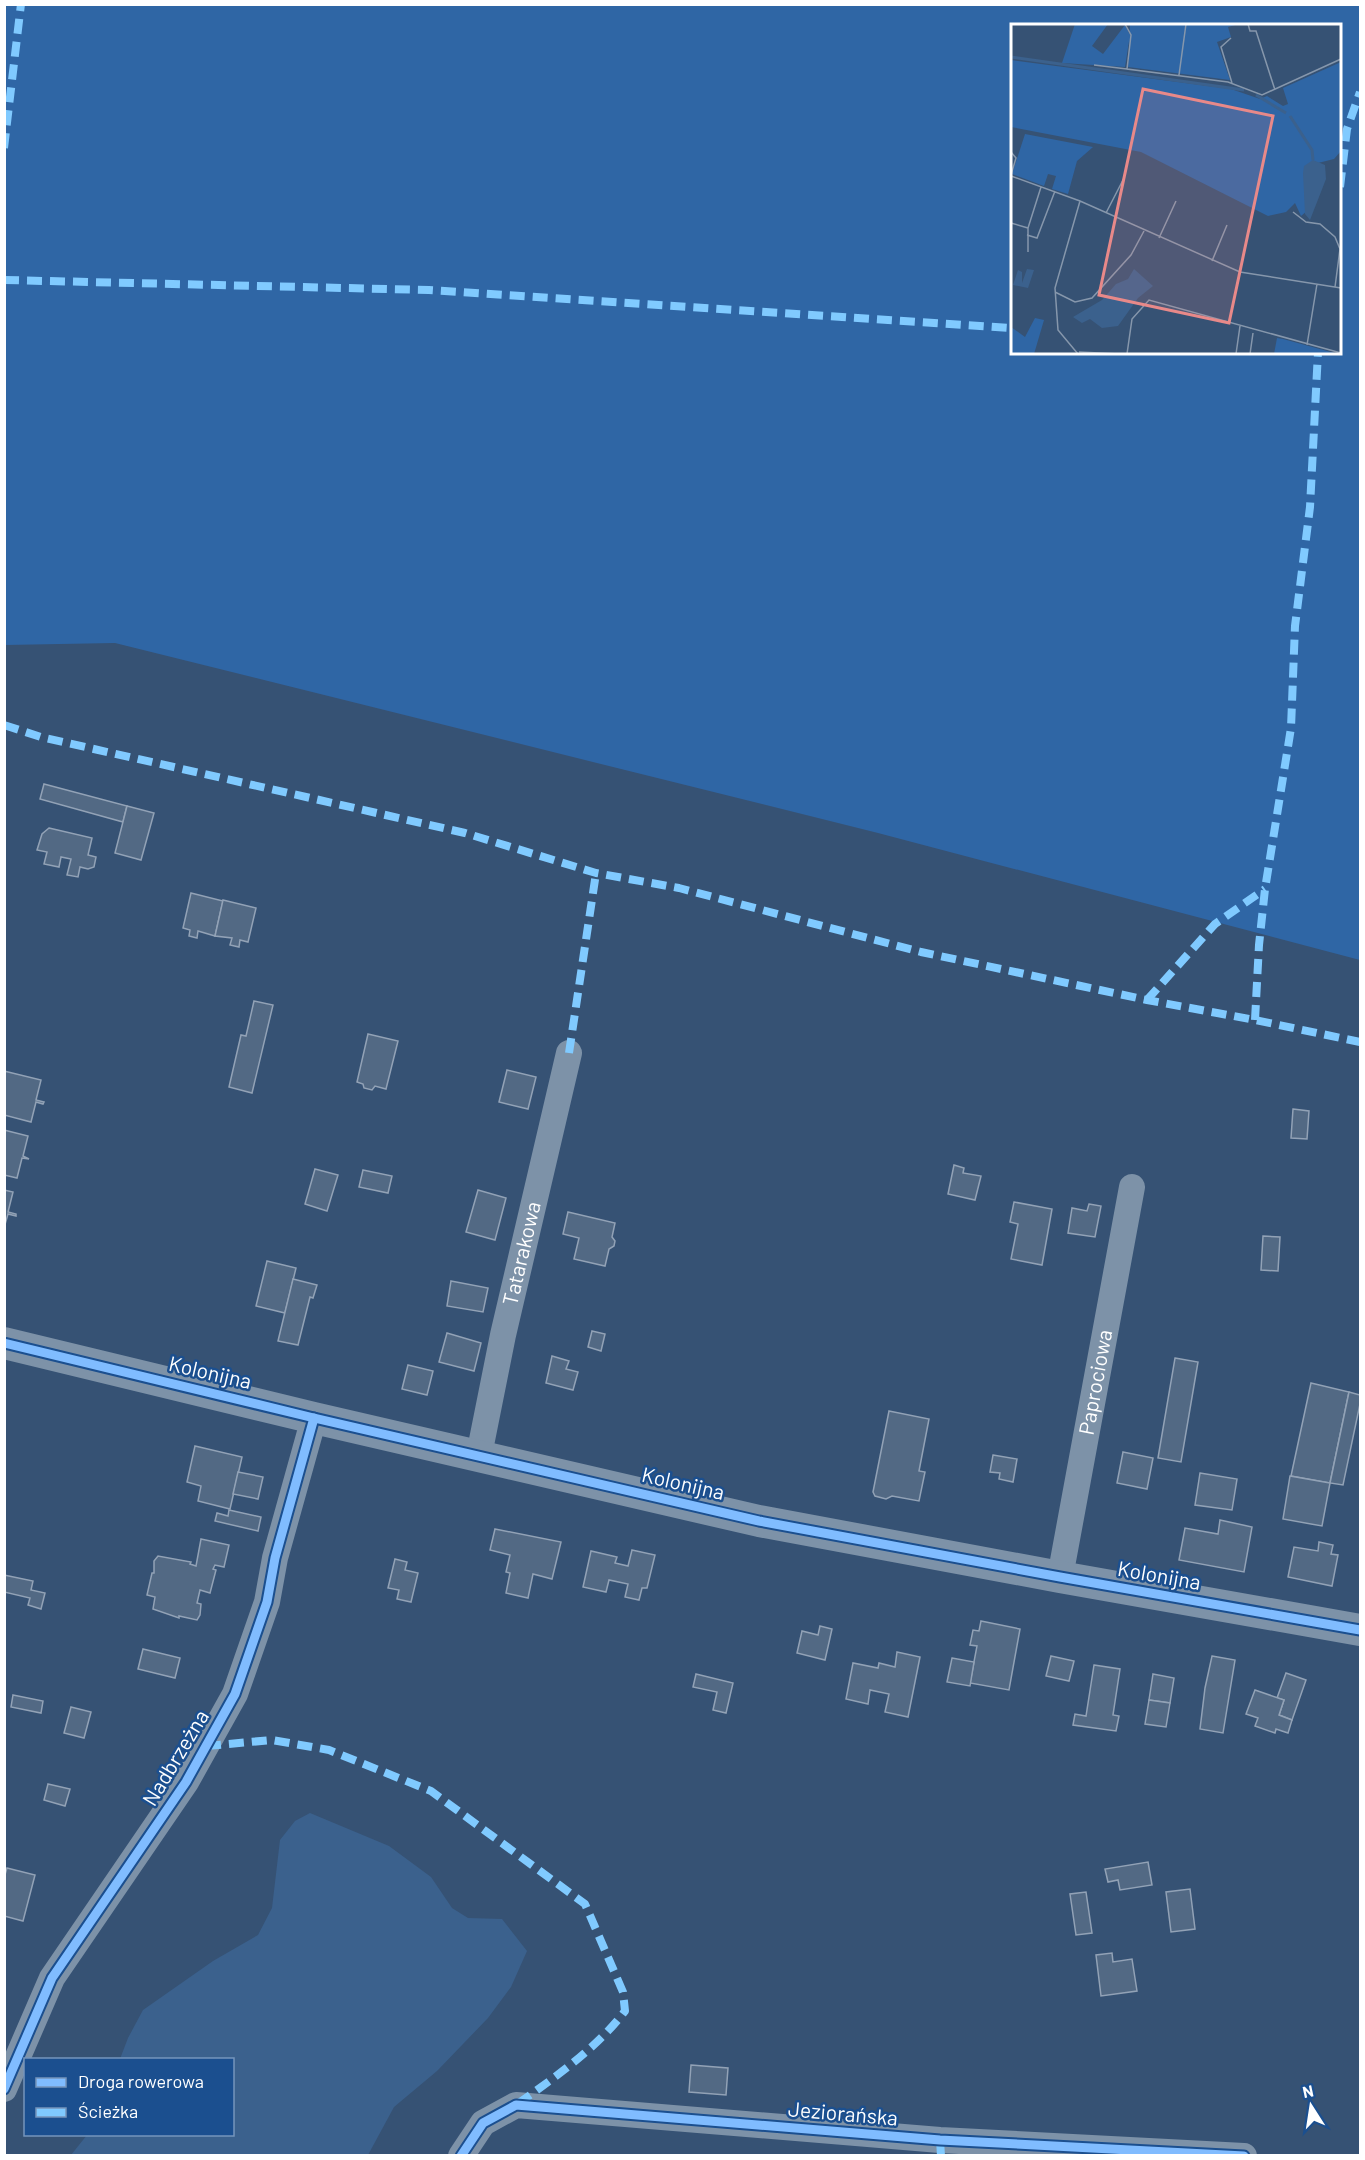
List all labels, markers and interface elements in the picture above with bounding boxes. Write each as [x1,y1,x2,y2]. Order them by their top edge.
inset map [1011,24,1341,354]
street label: Tatarakowa [496,1199,545,1308]
street label: Paprociowa [1072,1327,1116,1437]
street label: Kolonijna [167,1350,254,1393]
street label: Kolonijna [640,1461,727,1504]
street label: Kolonijna [1116,1555,1203,1594]
street label: Nadbrzeżna [136,1705,213,1810]
legend [24,2058,234,2136]
text: Droga rowerowa [78,2070,204,2092]
north arrow [1281,2076,1341,2136]
text: N [1301,2080,1315,2101]
street label: Jeziorańska [787,2095,899,2130]
text: Ścieżka [78,2100,138,2122]

